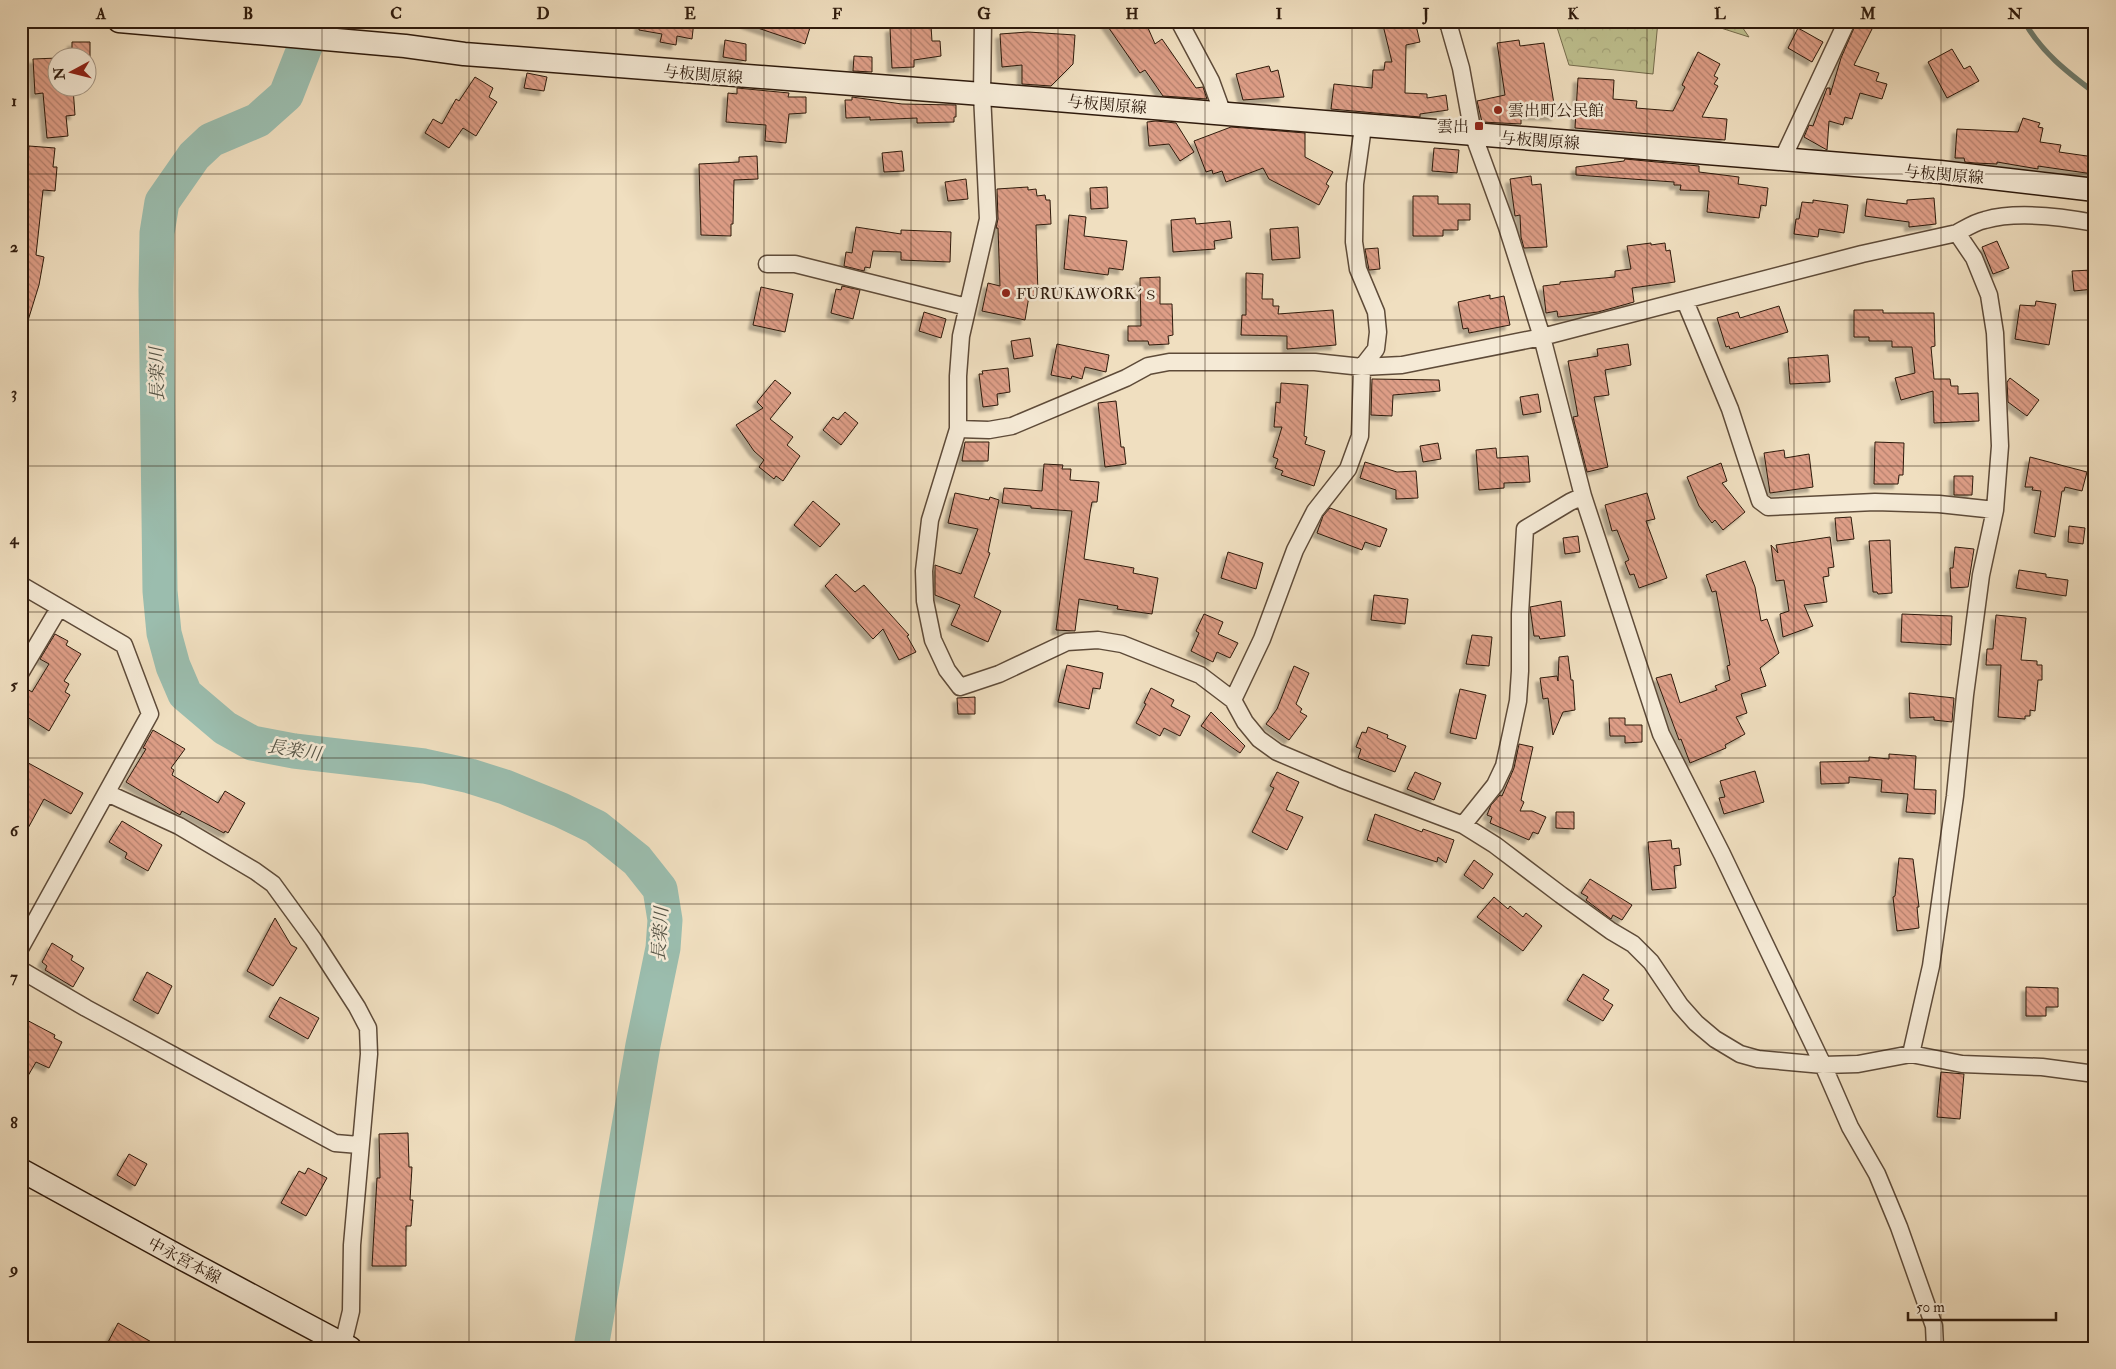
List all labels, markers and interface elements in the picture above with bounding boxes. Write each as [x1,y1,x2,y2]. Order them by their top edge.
text: A [95,4,107,24]
text: B [243,4,253,24]
text: C [390,4,402,24]
text: D [536,4,550,24]
text: E [684,4,696,24]
text: F [832,4,842,24]
text: G [977,4,991,24]
text: H [1125,4,1139,24]
text: I [1276,4,1283,24]
text: J [1422,4,1430,25]
text: K [1567,4,1579,24]
text: L [1714,4,1726,24]
text: M [1859,4,1876,24]
text: N [2007,4,2023,24]
north arrow [48,48,98,98]
street label: 与板関原線 [662,62,744,88]
text: N [50,66,69,82]
text: 1 [11,91,17,111]
street label: 与板関原線 [1066,92,1148,118]
place label: 雲出町公民館 [1508,101,1604,121]
marker: 雲出町公民館 [1492,104,1504,116]
place label: 雲出 [1437,117,1469,137]
marker: 雲出 [1473,120,1485,132]
street label: 与板関原線 [1499,128,1581,154]
street label: 与板関原線 [1903,162,1985,188]
text: 2 [10,237,18,257]
place label: FURUKAWORK´ｓ [1016,284,1159,304]
marker: FURUKAWORK´ｓ [1000,287,1012,299]
water label: 長楽川 [145,345,169,401]
text: 3 [11,383,17,403]
text: 4 [9,529,20,549]
text: 5 [10,675,18,695]
water label: 長楽川 [265,735,324,766]
text: 6 [10,821,20,841]
water label: 長楽川 [648,904,674,962]
text: 7 [10,967,18,987]
text: 8 [10,1113,18,1133]
street label: 中永宮本線 [145,1233,225,1288]
text: 9 [8,1259,18,1279]
scale bar [1908,1289,2056,1321]
text: 50 m [1916,1298,1945,1317]

